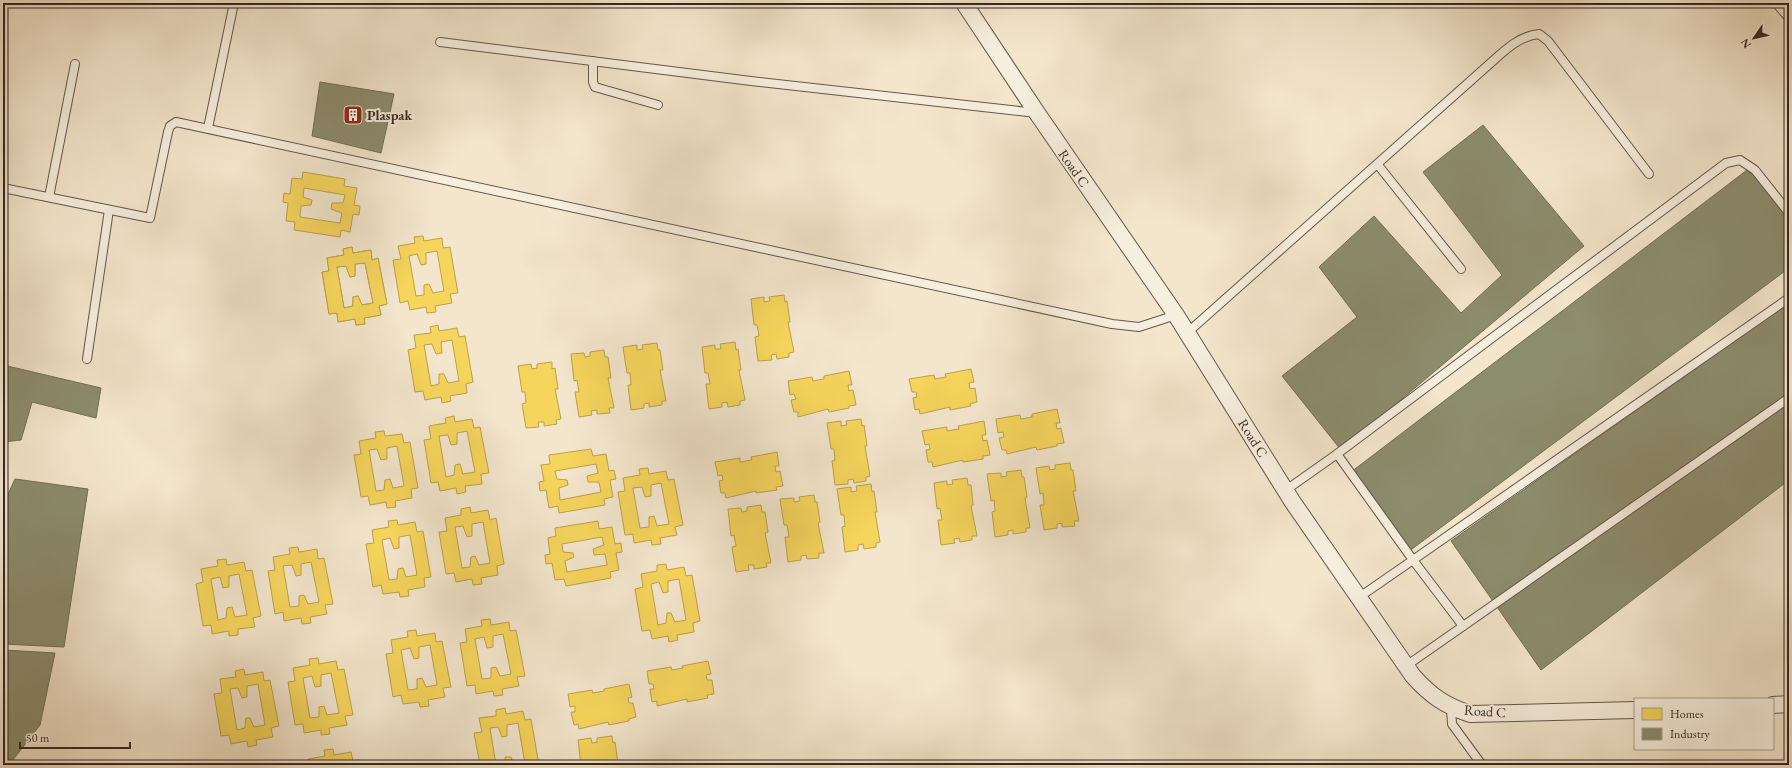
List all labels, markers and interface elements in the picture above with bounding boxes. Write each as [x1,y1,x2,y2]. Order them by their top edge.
north arrow [1734,18,1774,58]
text: N [1737,36,1754,51]
building icon: Plaspak [342,104,364,126]
place label: Plaspak [367,106,412,124]
street label: Road C [1055,146,1093,190]
street label: Road C [1234,415,1272,461]
legend [1634,698,1774,750]
street label: Road C [1463,701,1507,721]
text: Homes [1670,706,1704,722]
scale bar [20,724,130,750]
text: Industry [1670,726,1710,742]
text: 50 m [26,730,50,746]

